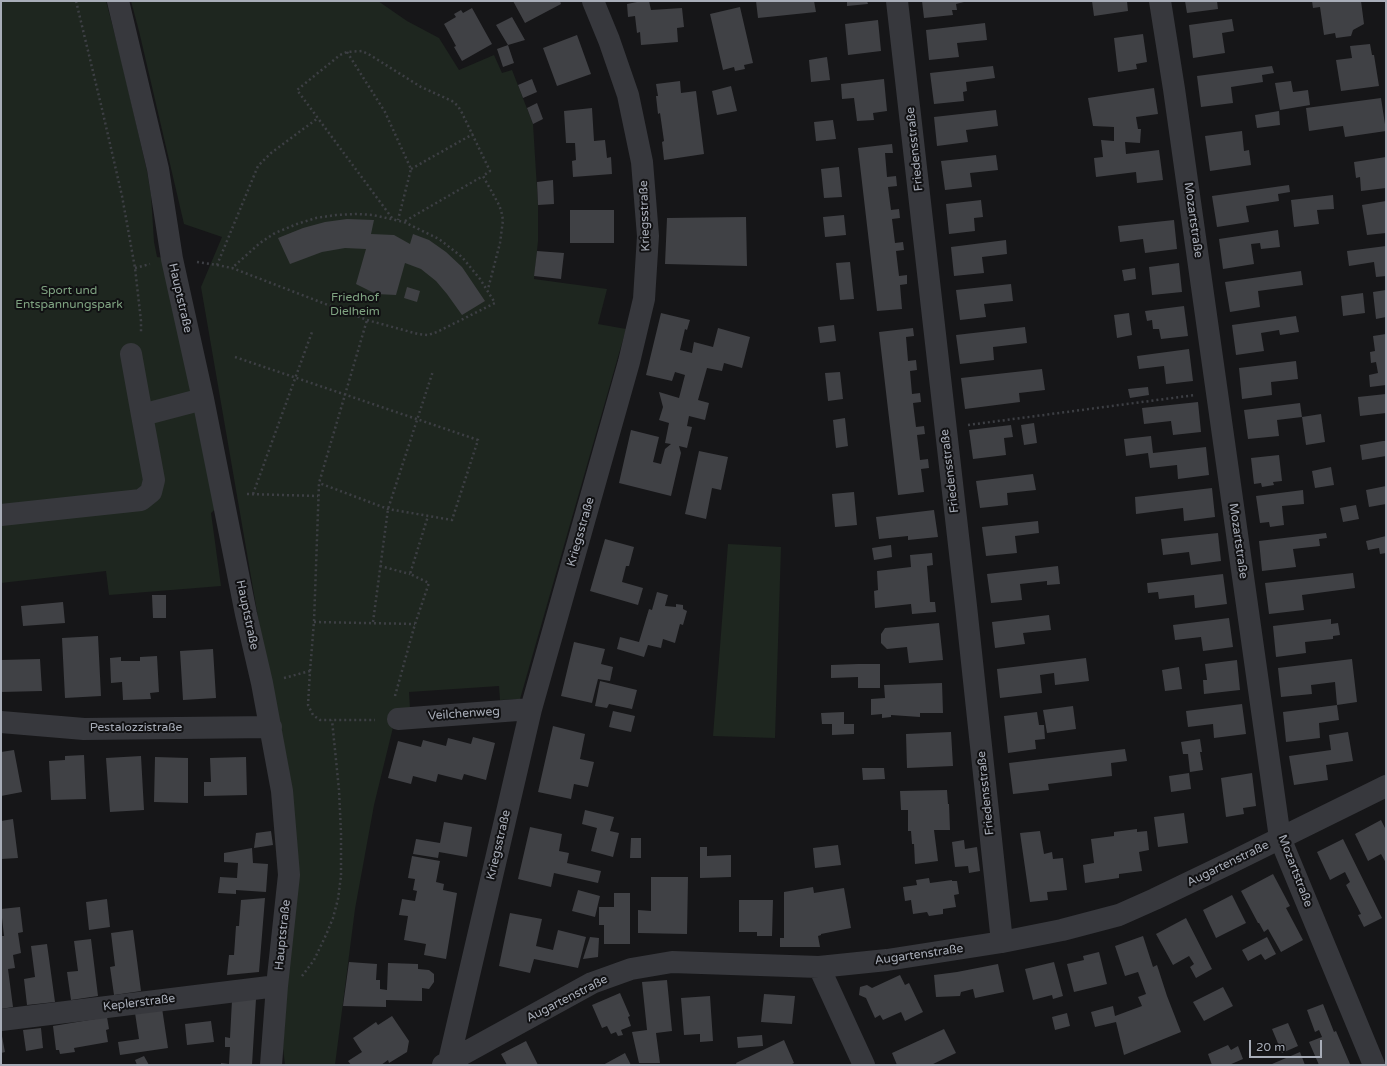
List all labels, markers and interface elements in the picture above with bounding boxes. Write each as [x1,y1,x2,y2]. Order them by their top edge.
street label: Friedensstraße [903,106,927,192]
street label: Kriegsstraße [637,180,653,252]
street label: Mozartstraße [1181,181,1205,259]
street label: Hauptstraße [165,262,195,334]
park label: Sport und Entspannungspark [15,284,123,312]
park label: Friedhof Dielheim [330,291,380,319]
street label: Friedensstraße [938,428,962,514]
street label: Kriegsstraße [564,496,598,568]
street label: Mozartstraße [1226,502,1250,580]
street label: Hauptstraße [233,579,261,651]
street label: Veilchenweg [428,704,500,724]
street label: Pestalozzistraße [90,721,182,735]
street label: Friedensstraße [974,750,998,836]
street label: Kriegsstraße [484,809,514,881]
street label: Mozartstraße [1275,833,1315,909]
street label: Augartenstraße [1185,838,1271,890]
street label: Hauptstraße [272,899,294,971]
street label: Augartenstraße [874,942,964,968]
street label: Augartenstraße [524,972,610,1026]
street label: Keplerstraße [102,991,176,1015]
scale bar [1251,1032,1324,1058]
text: 20 m [1256,1040,1285,1054]

